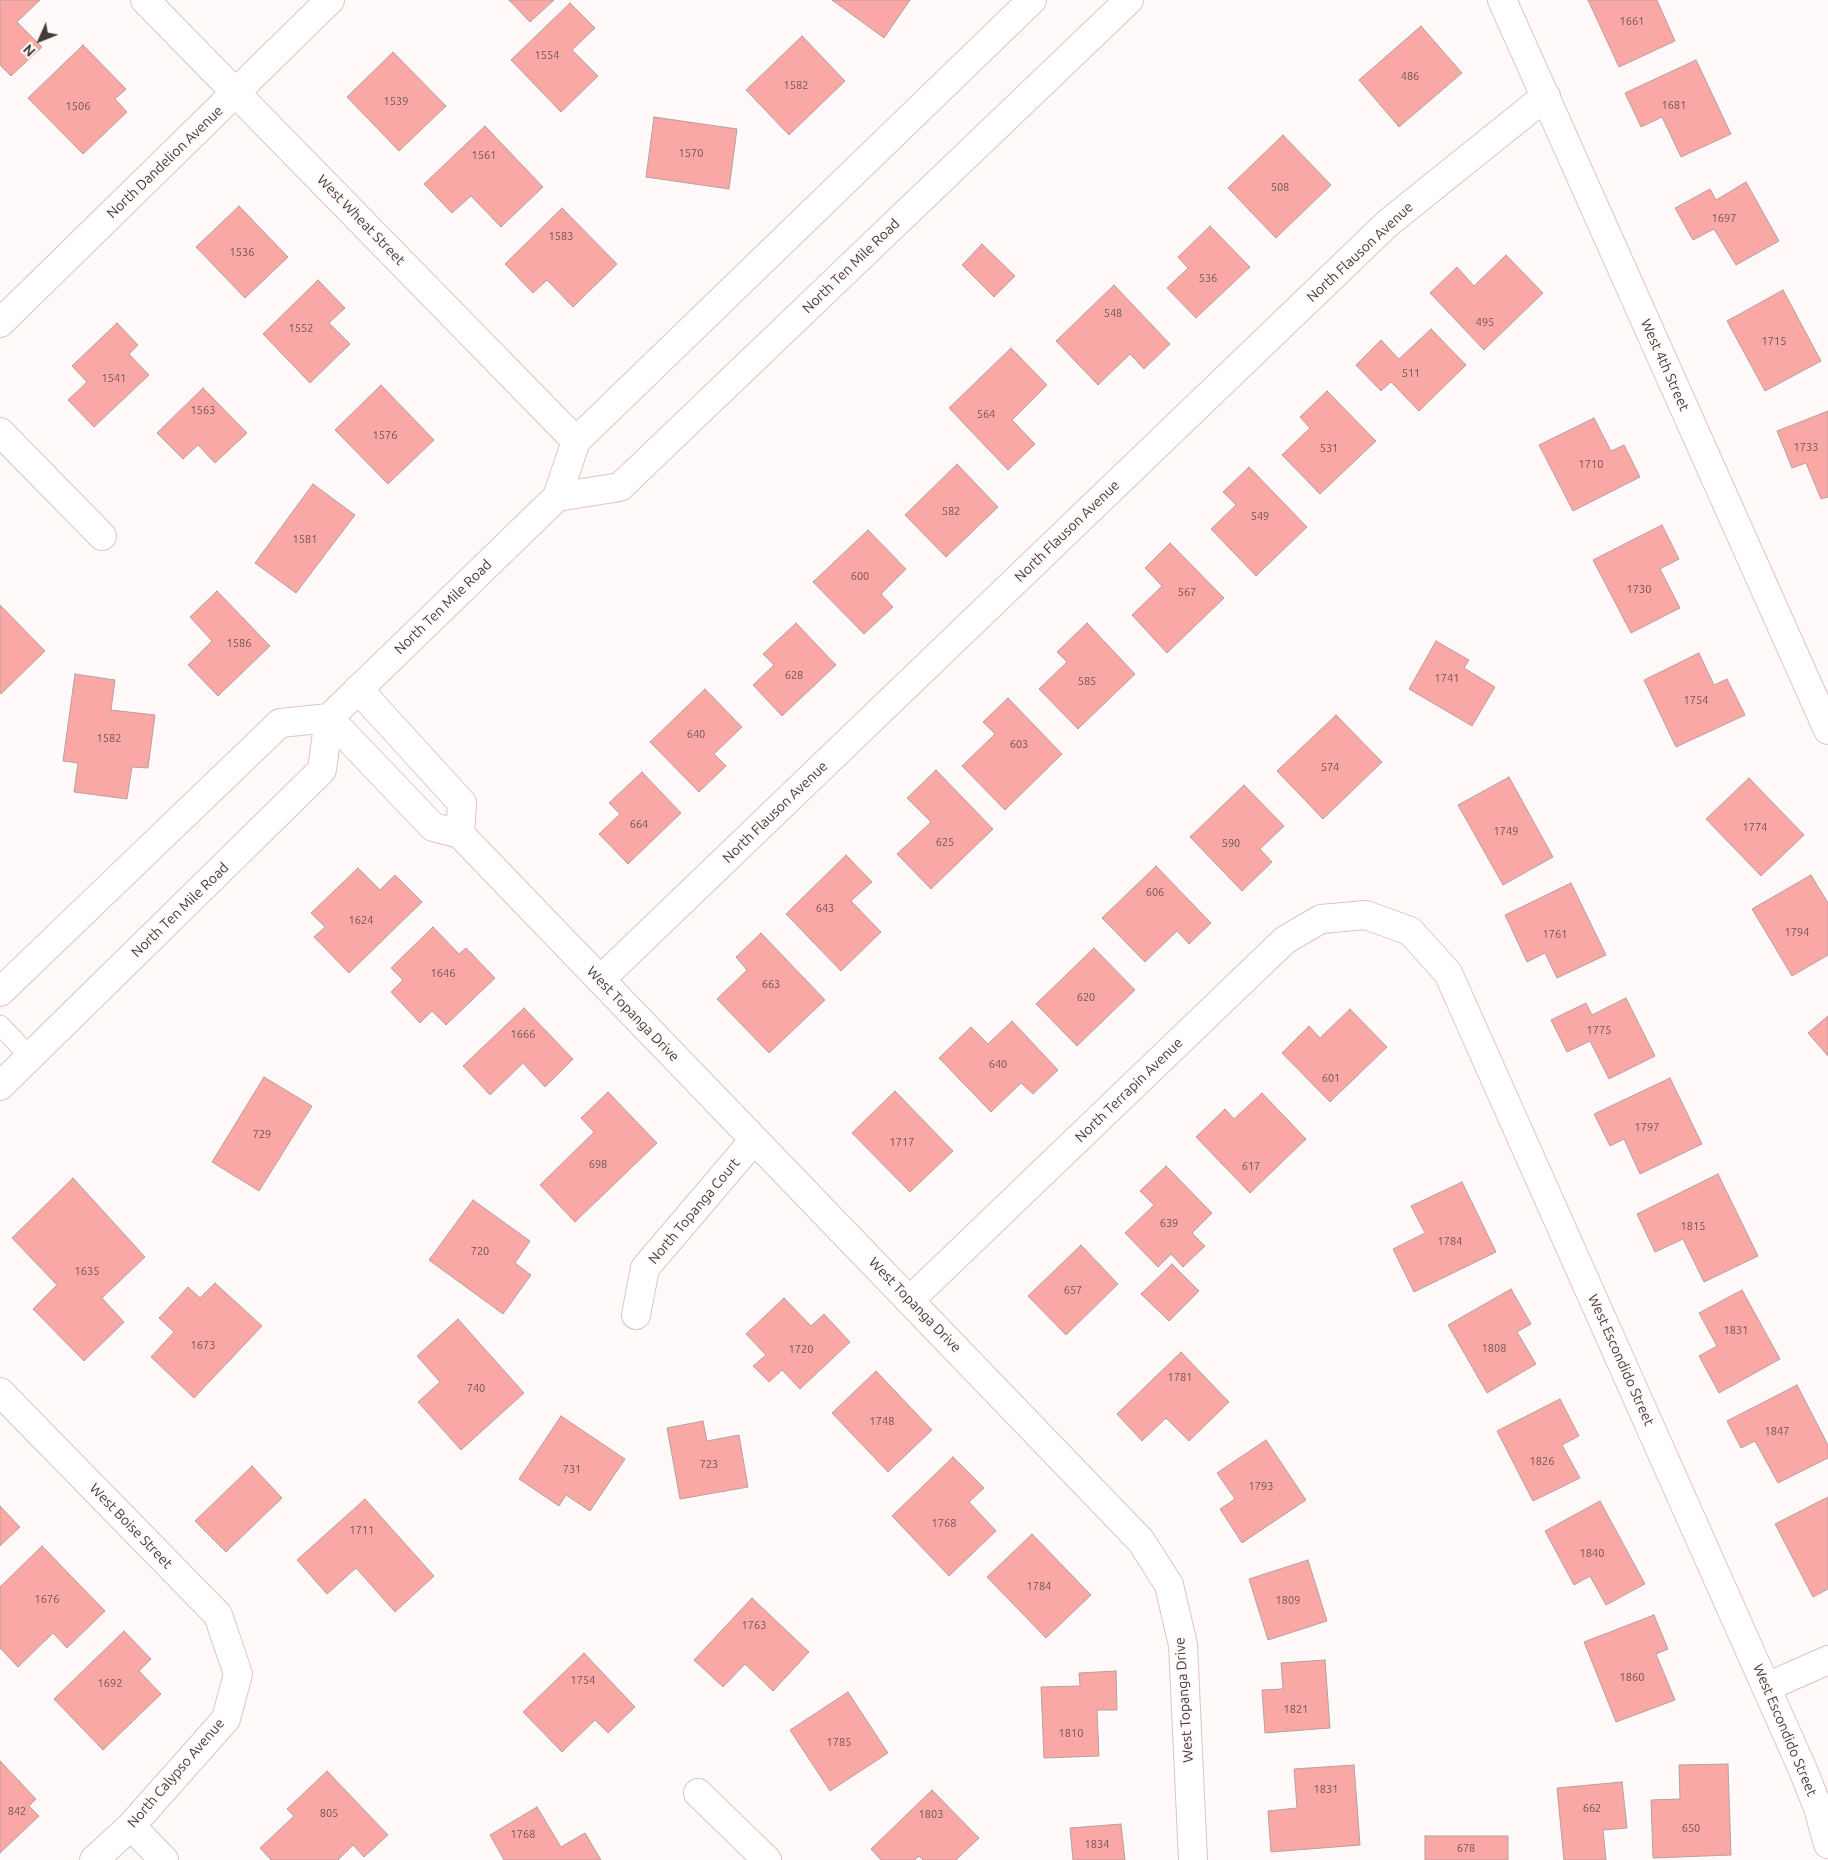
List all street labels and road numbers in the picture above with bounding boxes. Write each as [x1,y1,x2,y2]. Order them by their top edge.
street label: North Dandelion Avenue [103,102,227,222]
street label: West Wheat Street [314,171,408,269]
street label: North Flauson Avenue [1303,198,1417,306]
street label: North Ten Mile Road [799,215,903,317]
street label: West 4th Street [1637,316,1693,414]
street label: North Flauson Avenue [1011,477,1123,585]
street label: North Ten Mile Road [391,556,495,658]
street label: North Flauson Avenue [719,758,831,866]
street label: North Ten Mile Road [128,859,232,961]
street label: West Topanga Drive [583,963,683,1065]
street label: North Terrapin Avenue [1072,1034,1186,1146]
street label: North Topanga Court [645,1155,743,1267]
street label: West Topanga Drive [865,1254,965,1356]
street label: West Escondido Street [1584,1292,1658,1428]
street label: West Boise Street [86,1480,176,1572]
street label: West Topanga Drive [1171,1637,1197,1763]
street label: West Escondido Street [1750,1661,1820,1799]
street label: North Calypso Avenue [124,1715,228,1831]

